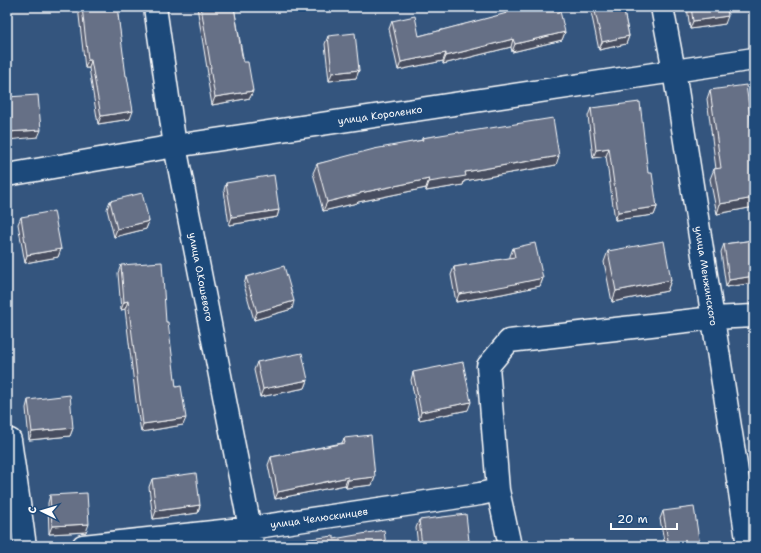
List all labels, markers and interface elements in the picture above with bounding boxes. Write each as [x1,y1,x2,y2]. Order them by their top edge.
street label: улица Короленко [337,103,423,127]
street label: улица Менжинского [692,225,720,327]
street label: улица О.Кошевого [186,231,216,323]
north arrow [22,491,62,531]
street label: улица Челюскинцев [269,505,369,531]
scale bar [611,505,677,531]
text: С [25,506,40,514]
text: 20 m [617,511,648,527]

